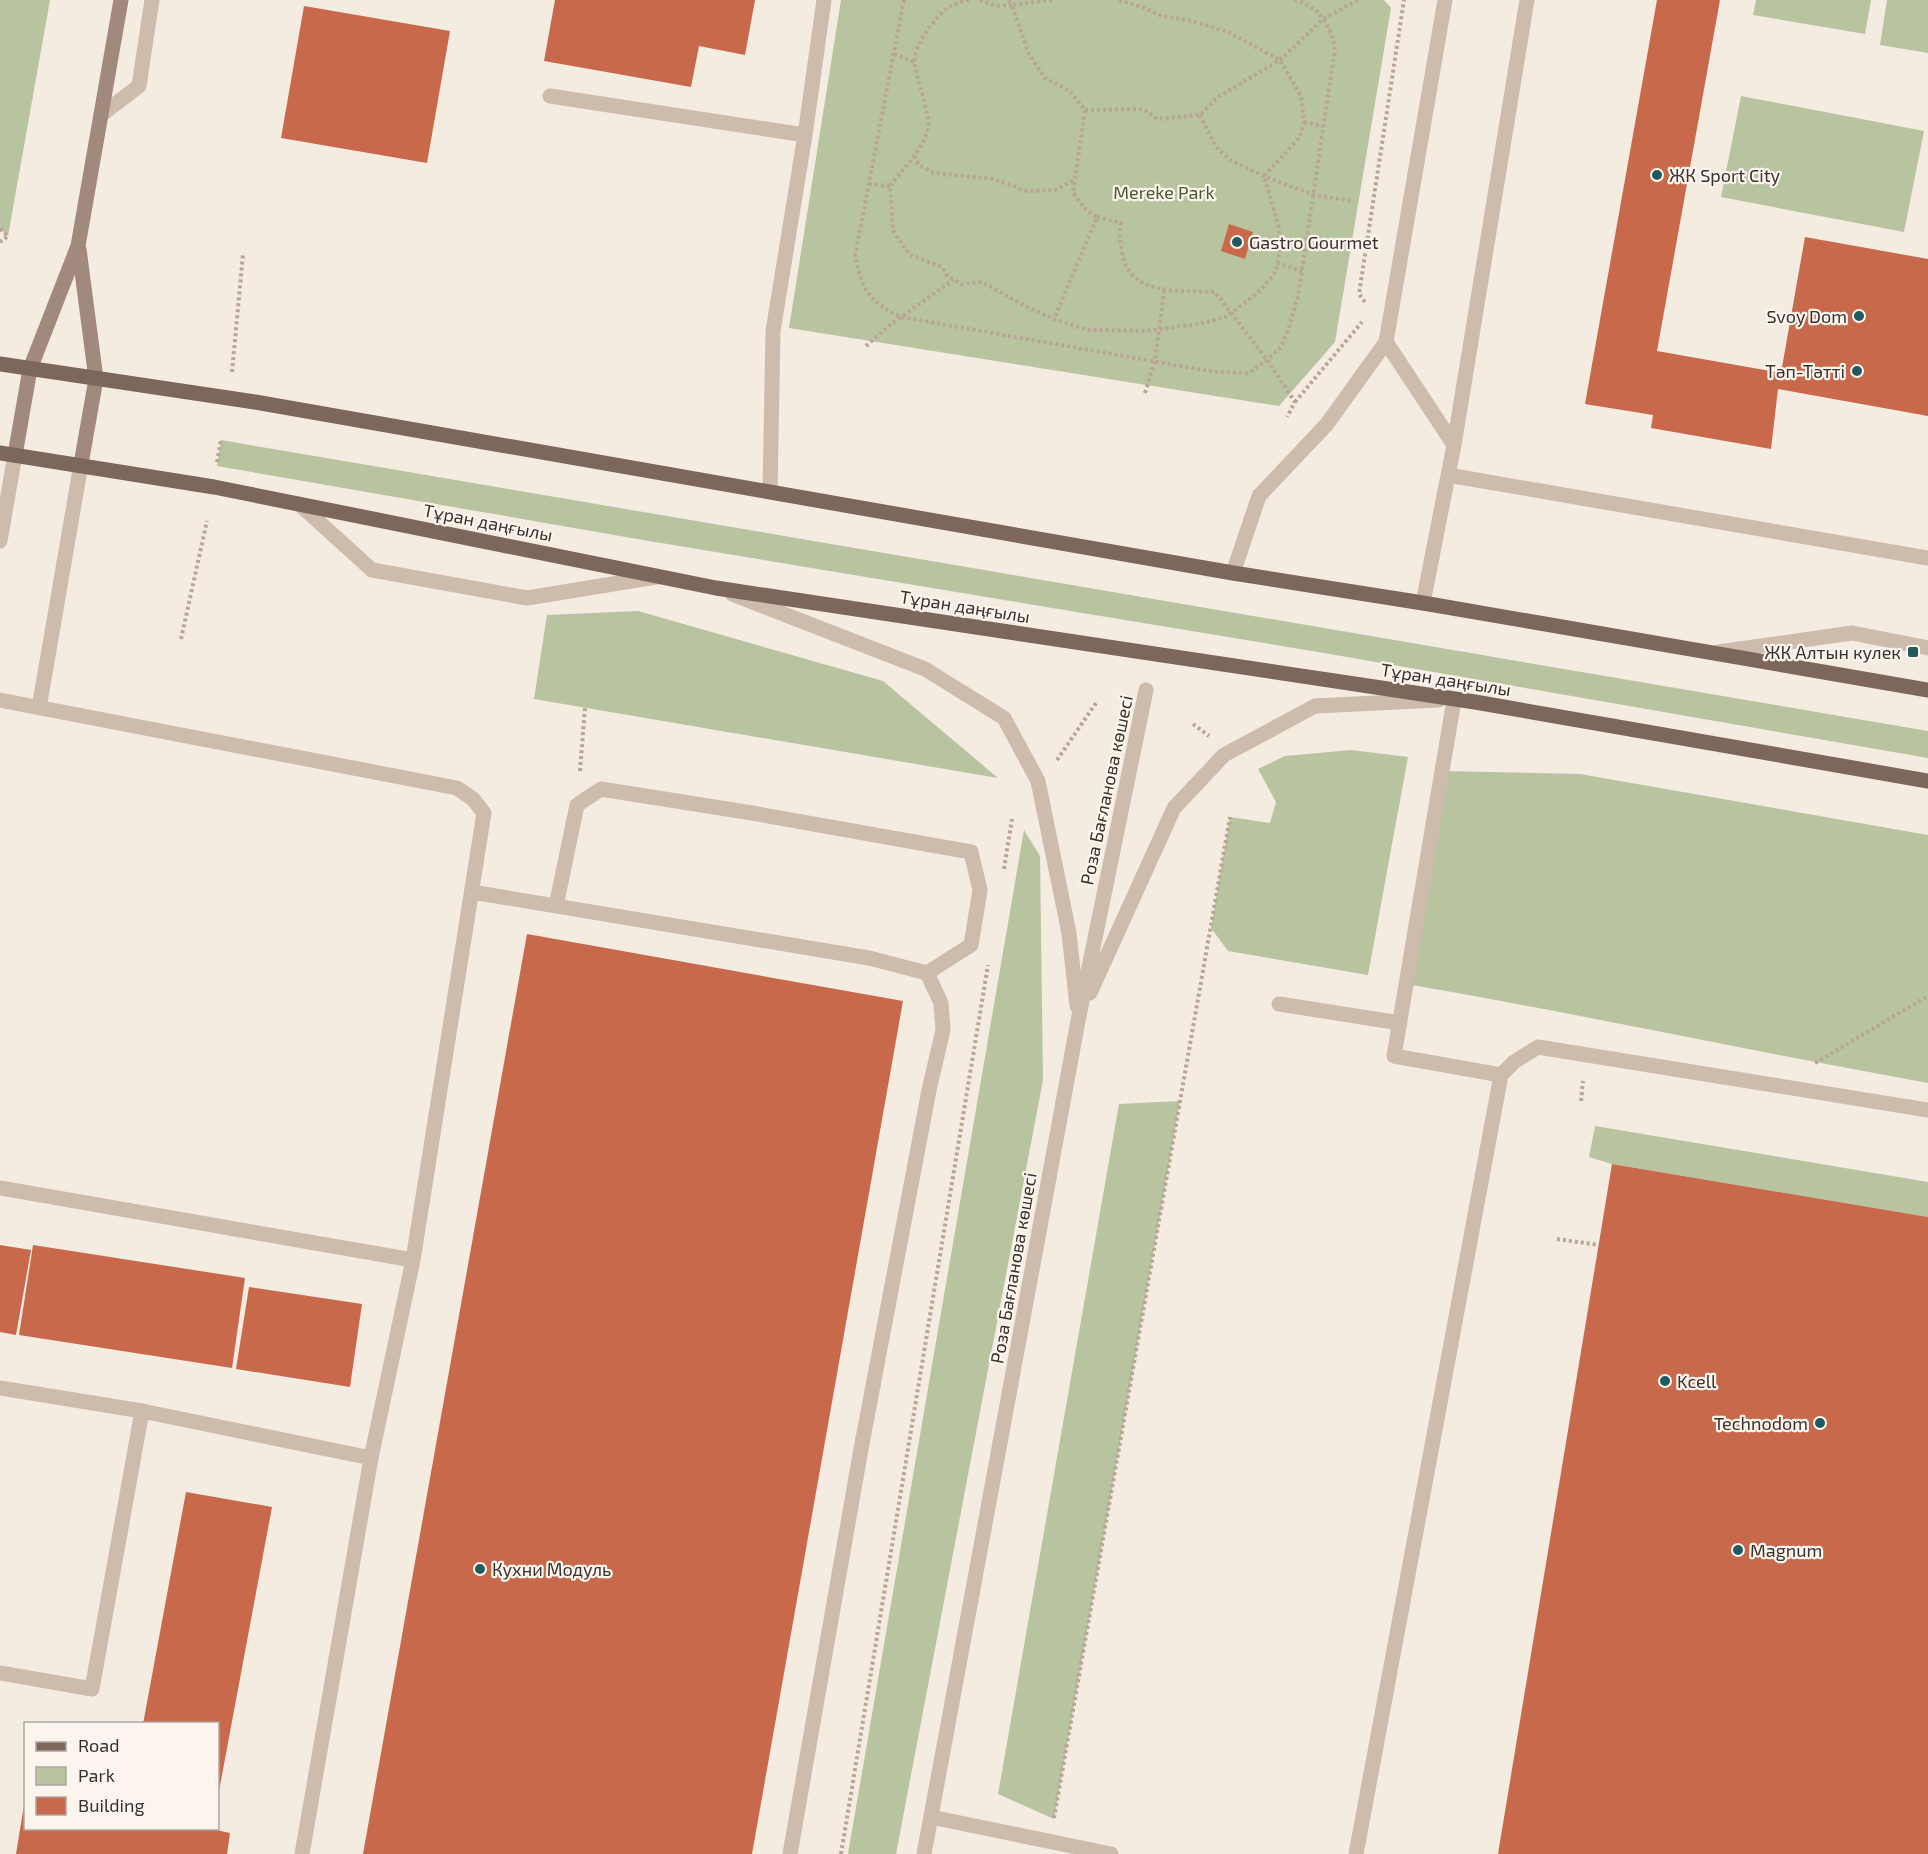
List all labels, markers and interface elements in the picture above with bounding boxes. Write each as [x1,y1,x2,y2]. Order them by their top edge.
place label: ЖК Sport City [1669,164,1781,186]
marker: ЖК Sport City [1650,168,1664,182]
park label: Mereke Park [1113,181,1215,203]
place label: Gastro Gourmet [1249,231,1379,253]
marker: Gastro Gourmet [1230,235,1244,249]
place label: Svoy Dom [1766,305,1847,327]
marker: Svoy Dom [1852,309,1866,323]
place label: Тәп-Тәтті [1765,360,1845,382]
marker: Тәп-Тәтті [1850,364,1864,378]
street label: Тұран даңғылы [421,499,555,545]
street label: Тұран даңғылы [898,585,1032,627]
place label: ЖК Алтын кулек [1764,641,1901,663]
marker: ЖК Алтын кулек [1906,645,1920,659]
street label: Тұран даңғылы [1379,658,1513,700]
street label: Роза Бағланова көшесі [1075,693,1137,887]
street label: Роза Бағланова көшесі [985,1171,1041,1365]
place label: Kcell [1677,1370,1717,1392]
marker: Kcell [1658,1374,1672,1388]
place label: Technodom [1714,1412,1808,1434]
marker: Technodom [1813,1416,1827,1430]
place label: Magnum [1750,1539,1822,1561]
marker: Magnum [1731,1543,1745,1557]
place label: Кухни Модуль [492,1558,611,1580]
marker: Кухни Модуль [473,1562,487,1576]
legend [24,1722,219,1830]
text: Road [78,1734,119,1756]
text: Park [78,1764,115,1786]
text: Building [78,1794,145,1816]

